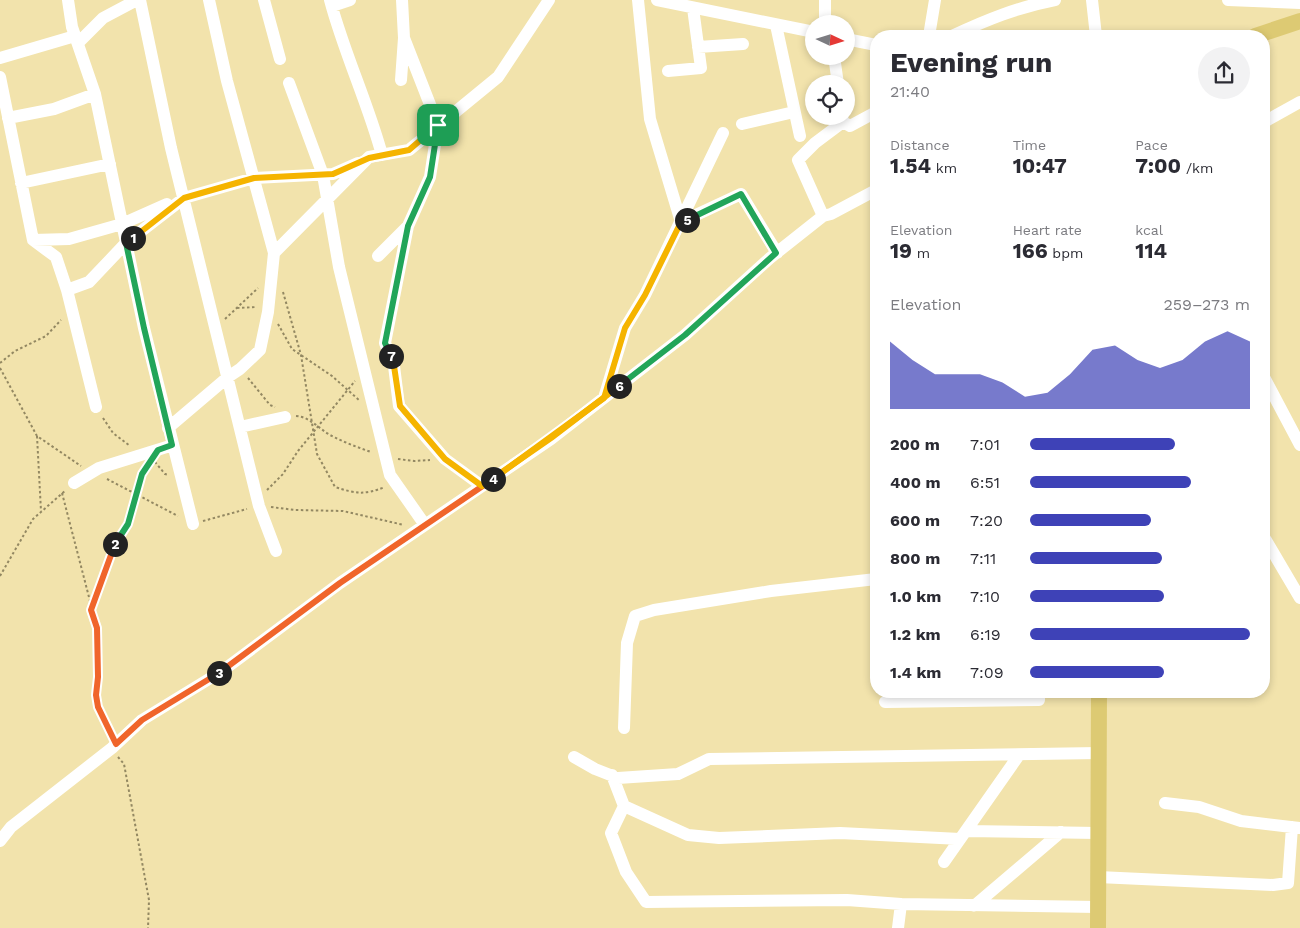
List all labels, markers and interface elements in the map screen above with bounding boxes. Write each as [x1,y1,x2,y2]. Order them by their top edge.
north arrow [805,15,855,65]
map controls [805,15,855,125]
text: Evening run [890,46,1052,79]
button: share [1198,47,1250,99]
button: locate [805,75,855,125]
text: 21:40 [890,82,930,101]
pin [417,104,459,146]
icon: arrive [424,111,452,139]
text: Distance [890,137,950,153]
text: Time [1013,137,1046,153]
text: Pace [1135,137,1168,153]
text: 1.54 [890,153,931,178]
text: 10:47 [1013,153,1067,178]
text: 7:00 [1135,153,1181,178]
text: km [931,160,957,176]
text: /km [1181,160,1213,176]
pin: 5 [674,208,700,232]
text: 5 [683,212,692,228]
text: Elevation [890,222,953,238]
text: Heart rate [1013,222,1082,238]
text: kcal [1135,222,1163,238]
pin: 1 [120,226,146,250]
text: 1 [130,230,137,246]
text: 19 [890,238,912,263]
text: 166 [1013,238,1048,263]
text: 114 [1135,238,1167,263]
text: m [912,245,930,261]
text: bpm [1048,245,1083,261]
text: Elevation [890,295,961,314]
text: 259–273 m [1163,295,1250,314]
pin: 7 [378,344,404,368]
text: 7 [387,348,396,364]
pin: 6 [606,374,632,398]
text: 6 [615,378,624,394]
text: 200 m [890,435,940,454]
text: 7:01 [970,435,1000,454]
pin: 4 [480,466,506,492]
text: 4 [489,471,498,487]
text: 400 m [890,473,941,492]
text: 6:51 [970,473,1000,492]
text: 600 m [890,511,940,530]
text: 7:20 [970,511,1003,530]
pin: 2 [102,532,128,556]
text: 2 [111,536,120,552]
text: 800 m [890,549,940,568]
text: 7:11 [970,549,996,568]
text: 1.0 km [890,587,941,606]
text: 7:10 [970,587,1000,606]
text: 1.2 km [890,625,941,644]
text: 6:19 [970,625,1001,644]
pin: 3 [206,660,232,686]
text: 1.4 km [890,663,941,682]
text: 7:09 [970,663,1004,682]
text: 3 [215,665,224,681]

